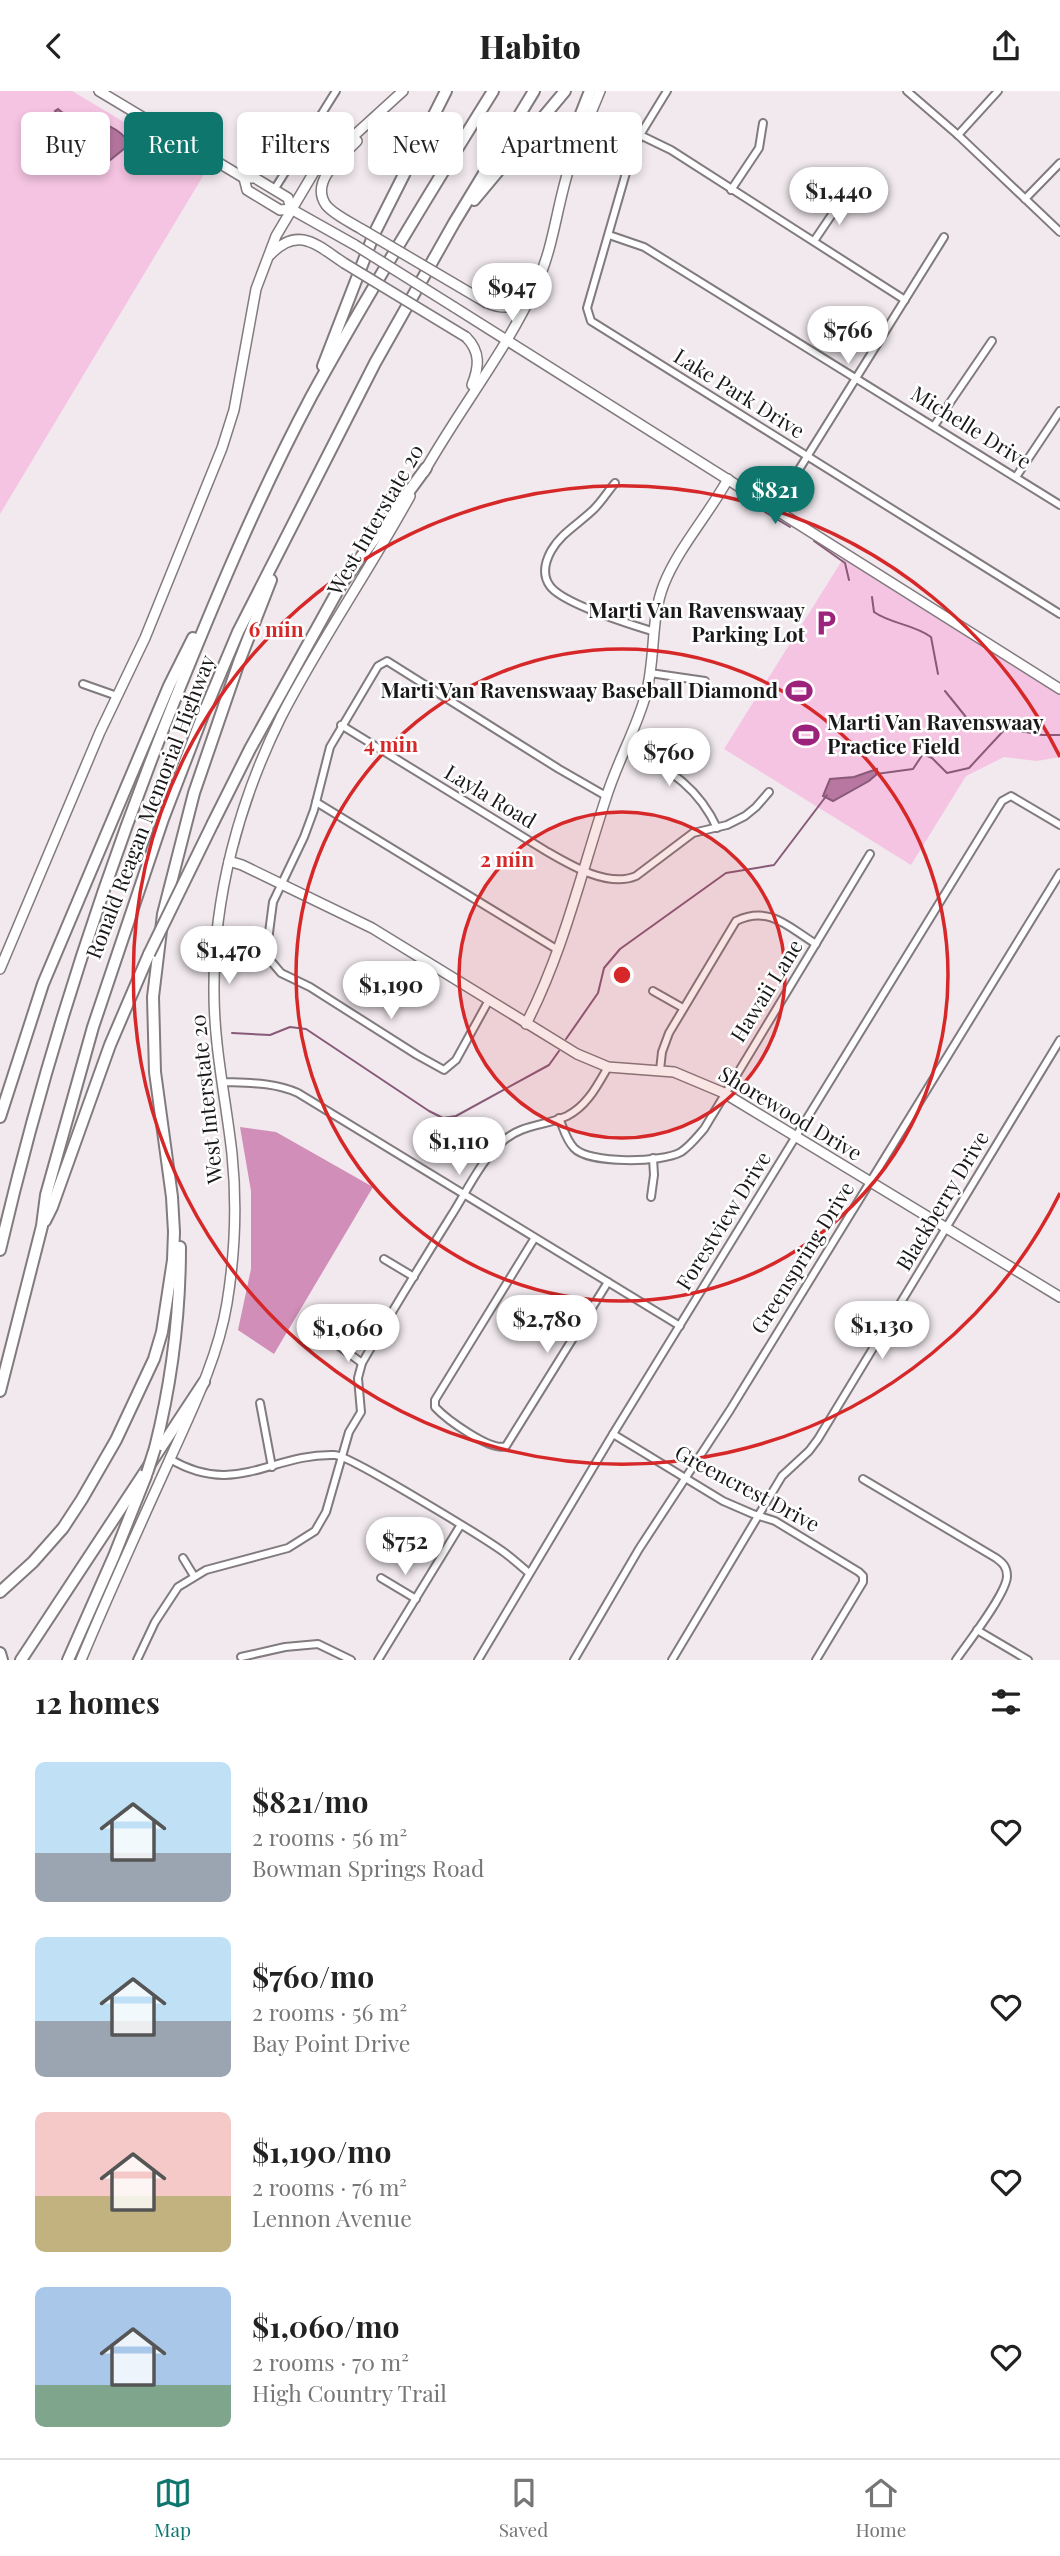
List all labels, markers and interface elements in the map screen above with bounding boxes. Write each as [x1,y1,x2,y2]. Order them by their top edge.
text: Habito [479,24,581,67]
icon: back [35,27,73,65]
icon: share [987,27,1025,65]
chip: Buy [21,112,110,175]
chip: Rent [124,112,223,175]
chip: Filters [237,112,354,175]
chip: New [368,112,463,175]
chip: Apartment [477,112,642,175]
pin: $1,440 [782,167,896,227]
text: $1,440 [805,174,873,205]
pin: $947 [471,264,553,323]
text: $947 [488,270,536,301]
pin: $766 [807,307,889,366]
text: $766 [823,313,873,344]
street label: Lake Park Drive [669,341,811,444]
street label: Michelle Drive [907,378,1037,474]
street label: West Interstate 20 [319,438,429,601]
pin: $821 [734,467,816,526]
text: $821 [752,473,798,504]
place label: Marti Van Ravenswaay Parking Lot [588,595,806,647]
parking icon: Marti Van Ravenswaay Parking Lot [811,608,841,638]
text: 6 min [248,614,304,642]
street label: Ronald Reagan Memorial Highway [78,650,220,962]
place label: Marti Van Ravenswaay Baseball Diamond [380,675,778,703]
sports icon: Marti Van Ravenswaay Baseball Diamond [784,676,814,706]
place label: Marti Van Ravenswaay Practice Field [827,707,1044,759]
sports icon: Marti Van Ravenswaay Practice Field [791,720,821,750]
text: 4 min [364,729,418,757]
pin: $760 [628,729,710,788]
text: $760 [643,735,695,766]
street label: Layla Road [440,757,542,834]
text: 2 min [480,844,534,872]
pin: $1,470 [172,927,286,986]
text: $1,470 [196,933,262,964]
street label: Hawaii Lane [723,933,808,1047]
pin: $1,190 [334,961,448,1021]
centre of rings [610,963,634,987]
text: $1,190 [359,968,423,999]
street label: West Interstate 20 [182,1013,228,1186]
street label: Shorewood Drive [714,1058,868,1166]
pin: $1,110 [402,1117,516,1177]
text: $1,110 [429,1124,489,1155]
street label: Blackberry Drive [889,1125,994,1275]
street label: Forestview Drive [668,1145,776,1295]
street label: Greenspring Drive [743,1175,859,1338]
pin: $2,780 [490,1295,604,1355]
pin: $1,130 [825,1301,939,1361]
text: $2,780 [512,1302,582,1333]
pin: $1,060 [291,1305,405,1364]
text: $1,130 [851,1308,913,1339]
text: $1,060 [313,1311,383,1342]
street label: Greencrest Drive [671,1437,825,1537]
pin: $752 [364,1517,446,1577]
text: $752 [382,1524,428,1555]
text: 12 homes [35,1682,160,1722]
icon: filters [987,1683,1025,1721]
text: $821/mo [252,1781,368,1821]
icon: home [91,1790,175,1874]
icon: heart [987,1813,1025,1851]
text: 2 rooms · 56 m² [252,1821,407,1852]
text: Bowman Springs Road [252,1852,484,1883]
text: $760/mo [252,1956,374,1996]
icon: home [91,1965,175,2049]
icon: heart [987,1988,1025,2026]
text: 2 rooms · 56 m² [252,1996,407,2027]
text: Bay Point Drive [252,2027,410,2058]
text: $1,190/mo [252,2131,391,2171]
icon: home [91,2140,175,2224]
icon: heart [987,2163,1025,2201]
text: 2 rooms · 76 m² [252,2171,407,2202]
text: Lennon Avenue [252,2202,412,2233]
text: $1,060/mo [252,2306,400,2346]
icon: home [91,2315,175,2399]
icon: heart [987,2338,1025,2376]
text: 2 rooms · 70 m² [252,2346,409,2377]
text: High Country Trail [252,2377,447,2408]
tab: Map [154,2474,192,2542]
tab: Saved [499,2474,548,2542]
tab: Home [855,2474,906,2542]

